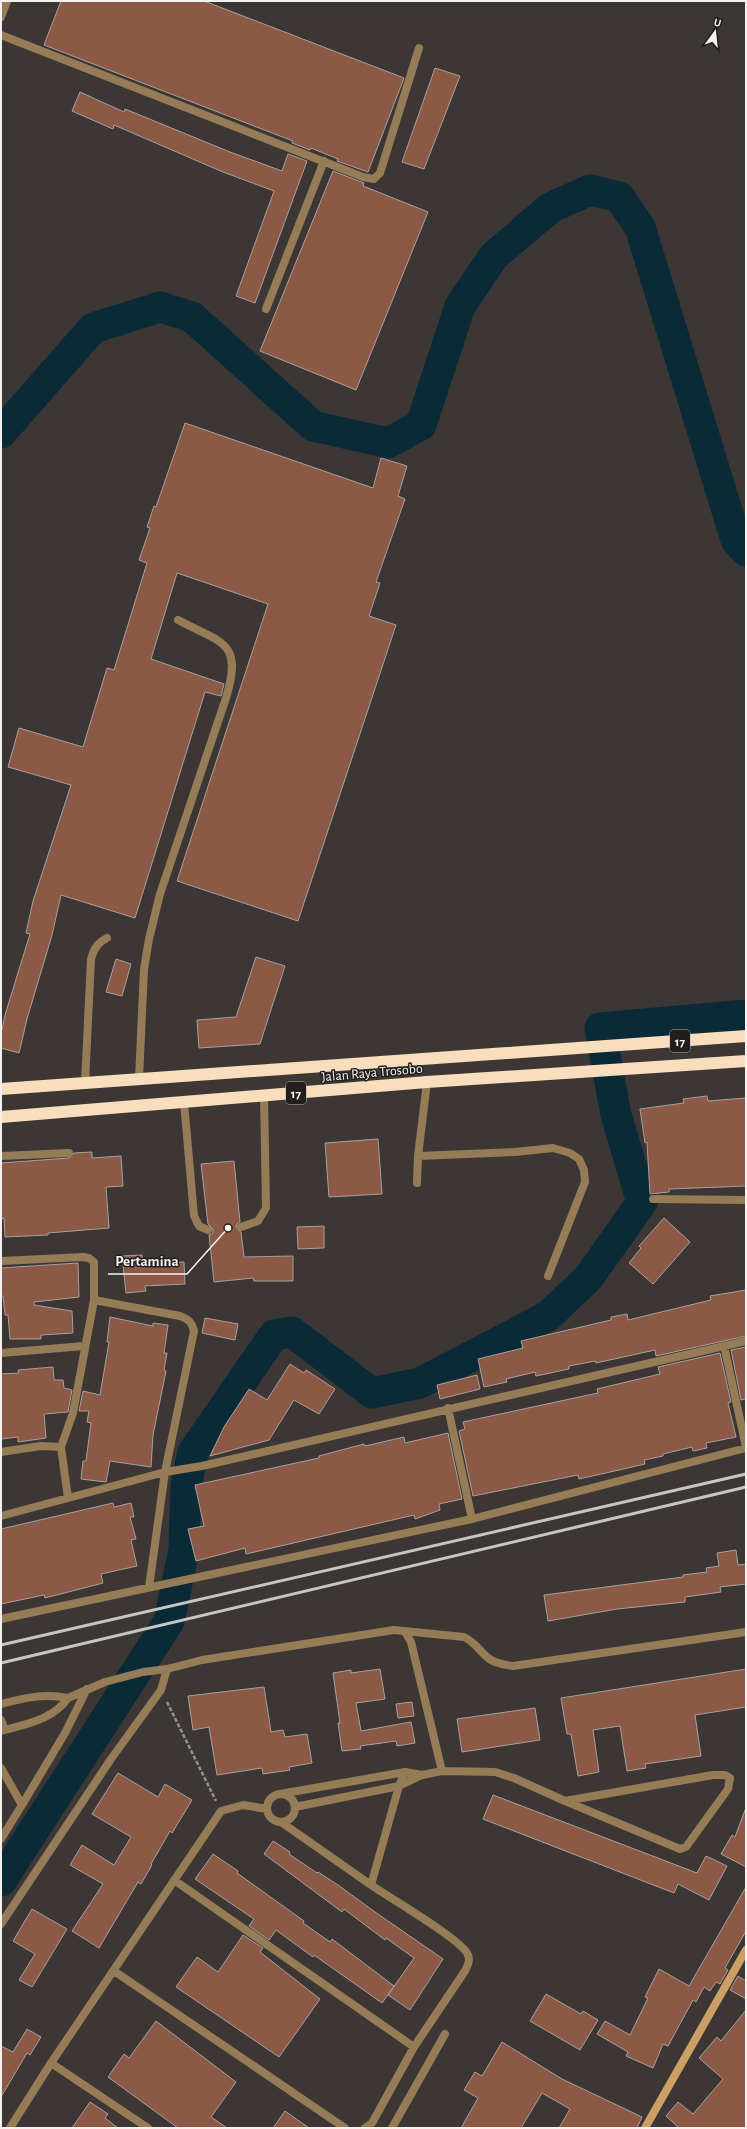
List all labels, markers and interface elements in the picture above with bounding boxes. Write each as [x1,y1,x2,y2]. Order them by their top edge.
north arrow [695,12,735,52]
text: U [713,17,722,29]
road number: 17 [670,1030,690,1052]
street label: Jalan Raya Trosobo [321,1062,423,1084]
road number: 17 [286,1082,306,1104]
callout: Pertamina [108,1247,187,1274]
text: Pertamina [115,1254,179,1269]

